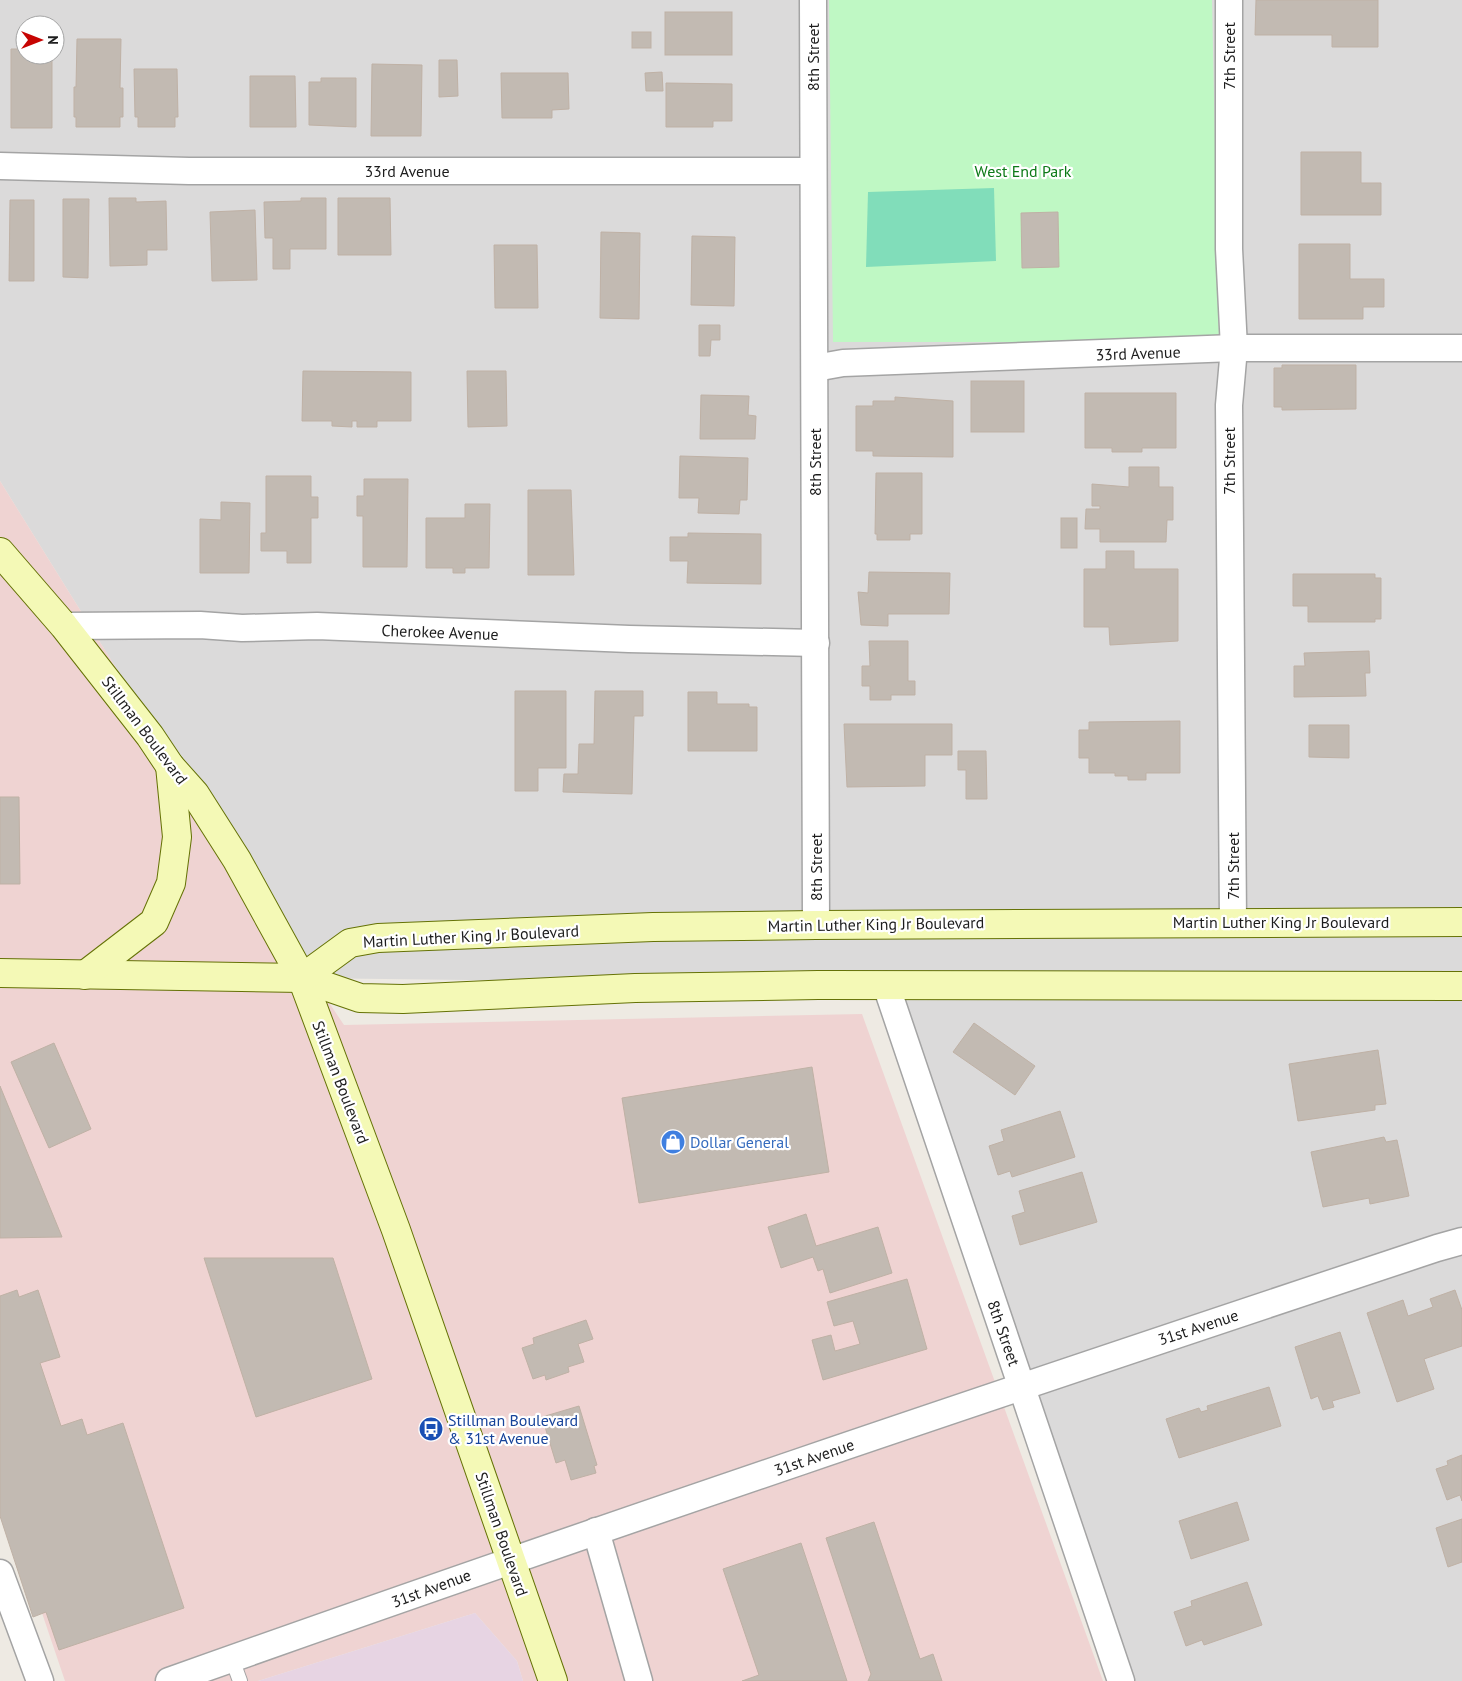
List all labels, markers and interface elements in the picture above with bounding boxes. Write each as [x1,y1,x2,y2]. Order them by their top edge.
north arrow [15,15,65,65]
street label: 8th Street [803,22,823,91]
street label: 7th Street [1219,22,1239,90]
text: N [44,35,62,45]
street label: 33rd Avenue [364,161,450,181]
park label: West End Park [975,161,1072,181]
street label: 33rd Avenue [1095,342,1181,364]
street label: 8th Street [805,427,825,496]
street label: 7th Street [1219,427,1239,495]
street label: Cherokee Avenue [381,620,499,644]
street label: Stillman Boulevard [98,672,192,788]
street label: 8th Street [806,832,826,901]
street label: 7th Street [1223,832,1243,900]
street label: Martin Luther King Jr Boulevard [768,912,984,936]
street label: Martin Luther King Jr Boulevard [1173,912,1389,932]
street label: Martin Luther King Jr Boulevard [362,920,580,952]
street label: Stillman Boulevard [308,1018,374,1146]
shop icon: Dollar General [660,1129,686,1155]
place label: Dollar General [690,1132,789,1152]
street label: 8th Street [983,1298,1025,1369]
street label: 31st Avenue [1155,1305,1241,1349]
place label: Stillman Boulevard & 31st Avenue [448,1410,578,1448]
bus stop icon: Stillman Boulevard & 31st Avenue [418,1416,444,1442]
street label: 31st Avenue [771,1434,857,1480]
street label: Stillman Boulevard [471,1469,533,1599]
street label: 31st Avenue [388,1564,474,1612]

